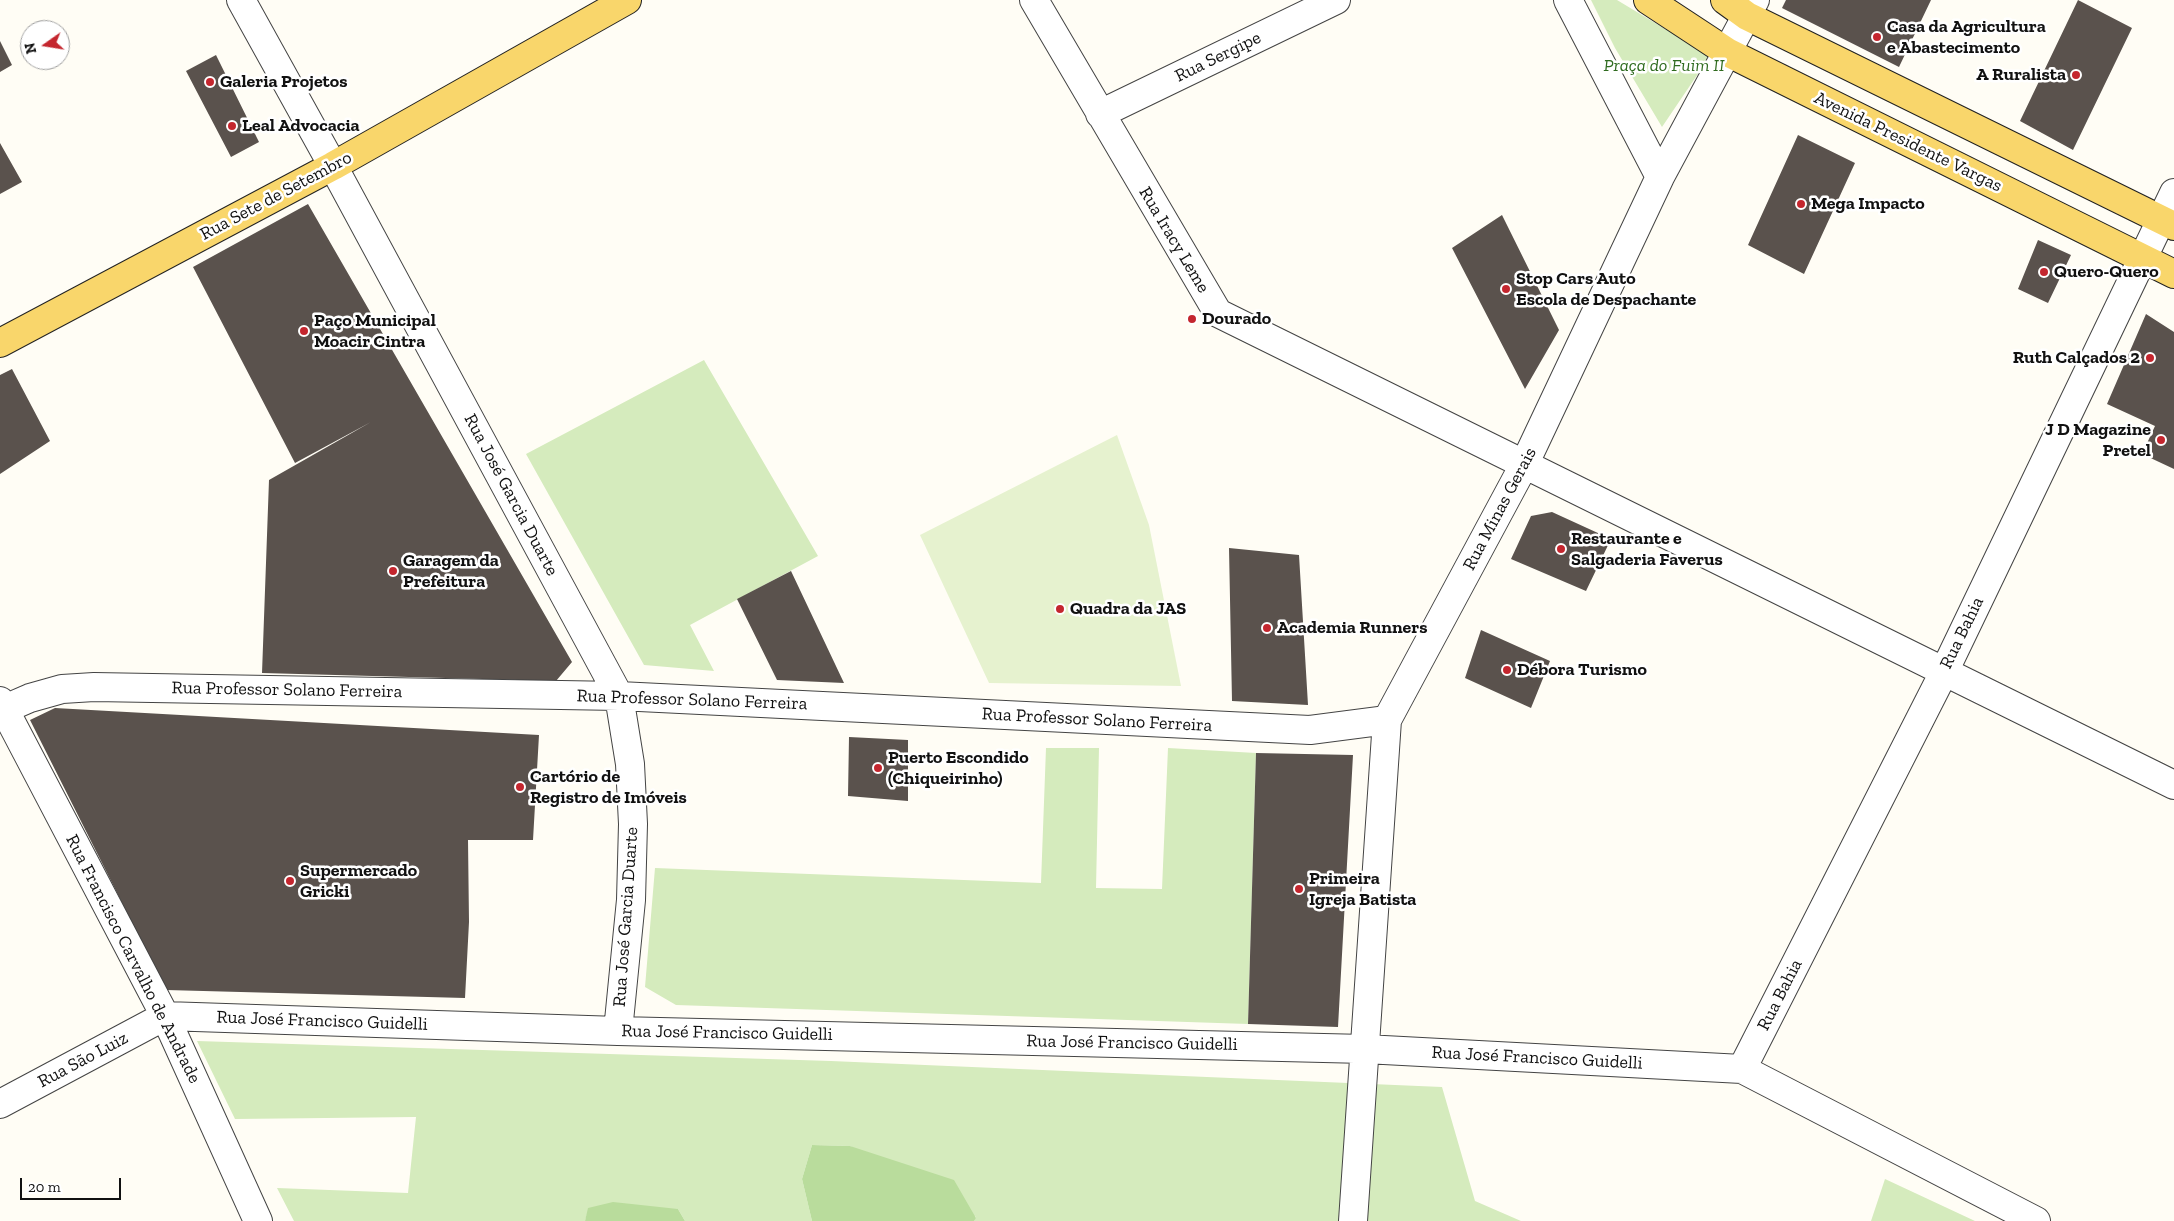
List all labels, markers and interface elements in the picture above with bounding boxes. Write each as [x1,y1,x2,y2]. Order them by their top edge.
place label: Casa da Agricultura e Abastecimento [1887,16,2046,58]
north arrow [20,20,70,70]
street label: Rua Sergipe [1172,27,1264,87]
marker: Casa da Agricultura e Abastecimento [1871,31,1883,43]
text: N [21,41,40,55]
park label: Praça do Fuim II [1603,55,1725,77]
place label: A Ruralista [1976,64,2066,86]
marker: A Ruralista [2070,69,2082,81]
place label: Galeria Projetos [220,71,347,93]
marker: Galeria Projetos [204,76,216,88]
street label: Avenida Presidente Vargas [1810,87,2006,197]
place label: Leal Advocacia [242,115,360,137]
marker: Leal Advocacia [226,120,238,132]
street label: Rua Sete de Setembro [196,147,356,245]
street label: Rua Iracy Leme [1134,183,1214,297]
place label: Mega Impacto [1811,193,1925,215]
marker: Mega Impacto [1795,198,1807,210]
place label: Quero-Quero [2054,261,2159,283]
marker: Quero-Quero [2038,266,2050,278]
place label: Stop Cars Auto Escola de Despachante [1516,268,1696,310]
marker: Stop Cars Auto Escola de Despachante [1500,283,1512,295]
place label: Dourado [1202,308,1271,330]
place label: Paço Municipal Moacir Cintra [314,310,436,352]
marker: Dourado [1186,313,1198,325]
marker: Paço Municipal Moacir Cintra [298,325,310,337]
place label: Ruth Calçados 2 [2013,347,2140,369]
marker: Ruth Calçados 2 [2144,352,2156,364]
street label: Rua José Garcia Duarte [459,410,563,580]
place label: J D Magazine Pretel [2045,419,2151,462]
marker: J D Magazine Pretel [2155,434,2167,446]
street label: Rua Minas Gerais [1459,444,1541,574]
place label: Restaurante e Salgaderia Faverus [1571,528,1723,570]
marker: Restaurante e Salgaderia Faverus [1555,543,1567,555]
place label: Garagem da Prefeitura [403,550,499,592]
marker: Garagem da Prefeitura [387,565,399,577]
street label: Rua Bahia [1935,593,1989,673]
place label: Quadra da JAS [1070,598,1186,620]
marker: Quadra da JAS [1054,603,1066,615]
place label: Academia Runners [1277,617,1427,639]
marker: Academia Runners [1261,622,1273,634]
place label: Débora Turismo [1517,659,1647,681]
marker: Débora Turismo [1501,664,1513,676]
street label: Rua Professor Solano Ferreira [171,677,403,703]
street label: Rua Professor Solano Ferreira [576,685,808,715]
street label: Rua Professor Solano Ferreira [981,703,1213,737]
place label: Puerto Escondido (Chiqueirinho) [888,747,1029,790]
marker: Puerto Escondido (Chiqueirinho) [872,762,884,774]
place label: Cartório de Registro de Imóveis [530,766,687,809]
marker: Cartório de Registro de Imóveis [514,781,526,793]
street label: Rua José Garcia Duarte [609,826,643,1008]
street label: Rua Francisco Carvalho de Andrade [61,831,205,1087]
place label: Supermercado Gricki [300,860,417,902]
place label: Primeira Igreja Batista [1309,868,1416,911]
marker: Supermercado Gricki [284,875,296,887]
marker: Primeira Igreja Batista [1293,883,1305,895]
street label: Rua Bahia [1753,956,1807,1034]
street label: Rua José Francisco Guidelli [216,1007,428,1035]
street label: Rua José Francisco Guidelli [621,1020,833,1046]
street label: Rua São Luiz [34,1027,132,1093]
street label: Rua José Francisco Guidelli [1026,1030,1238,1056]
street label: Rua José Francisco Guidelli [1431,1042,1643,1074]
scale bar [22,1168,124,1200]
text: 20 m [28,1178,61,1196]

